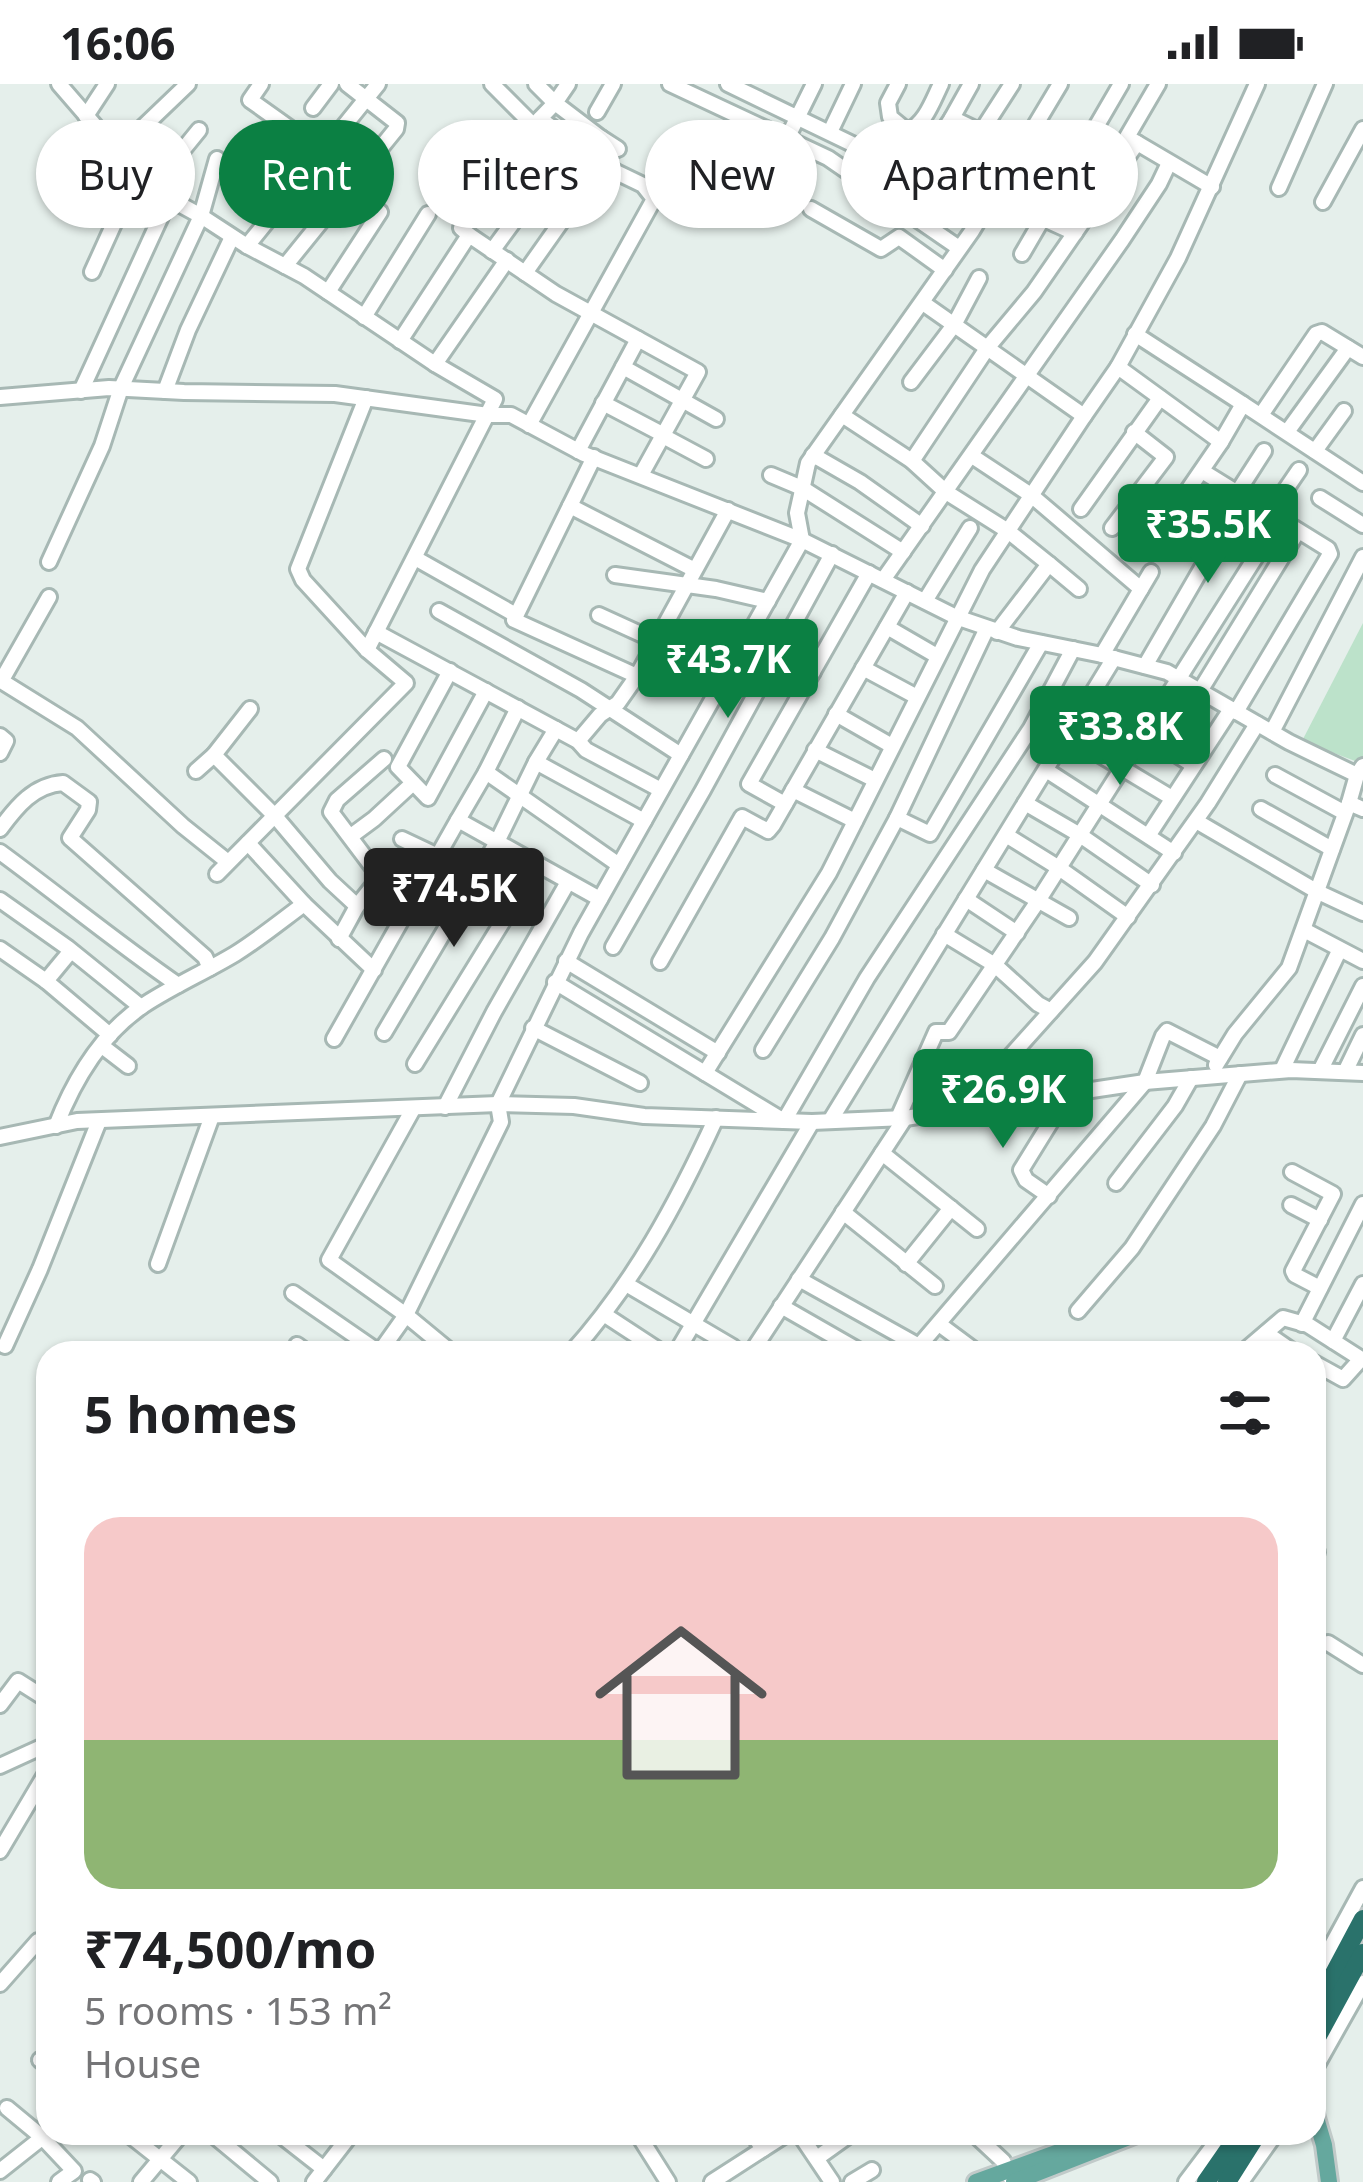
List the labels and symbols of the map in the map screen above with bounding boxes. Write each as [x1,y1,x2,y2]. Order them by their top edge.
pin: ₹35.5K [1110,484,1306,586]
pin: ₹43.7K [630,619,826,721]
pin: ₹33.8K [1022,686,1218,788]
pin: ₹74.5K [356,848,552,950]
pin: ₹26.9K [905,1049,1101,1151]

